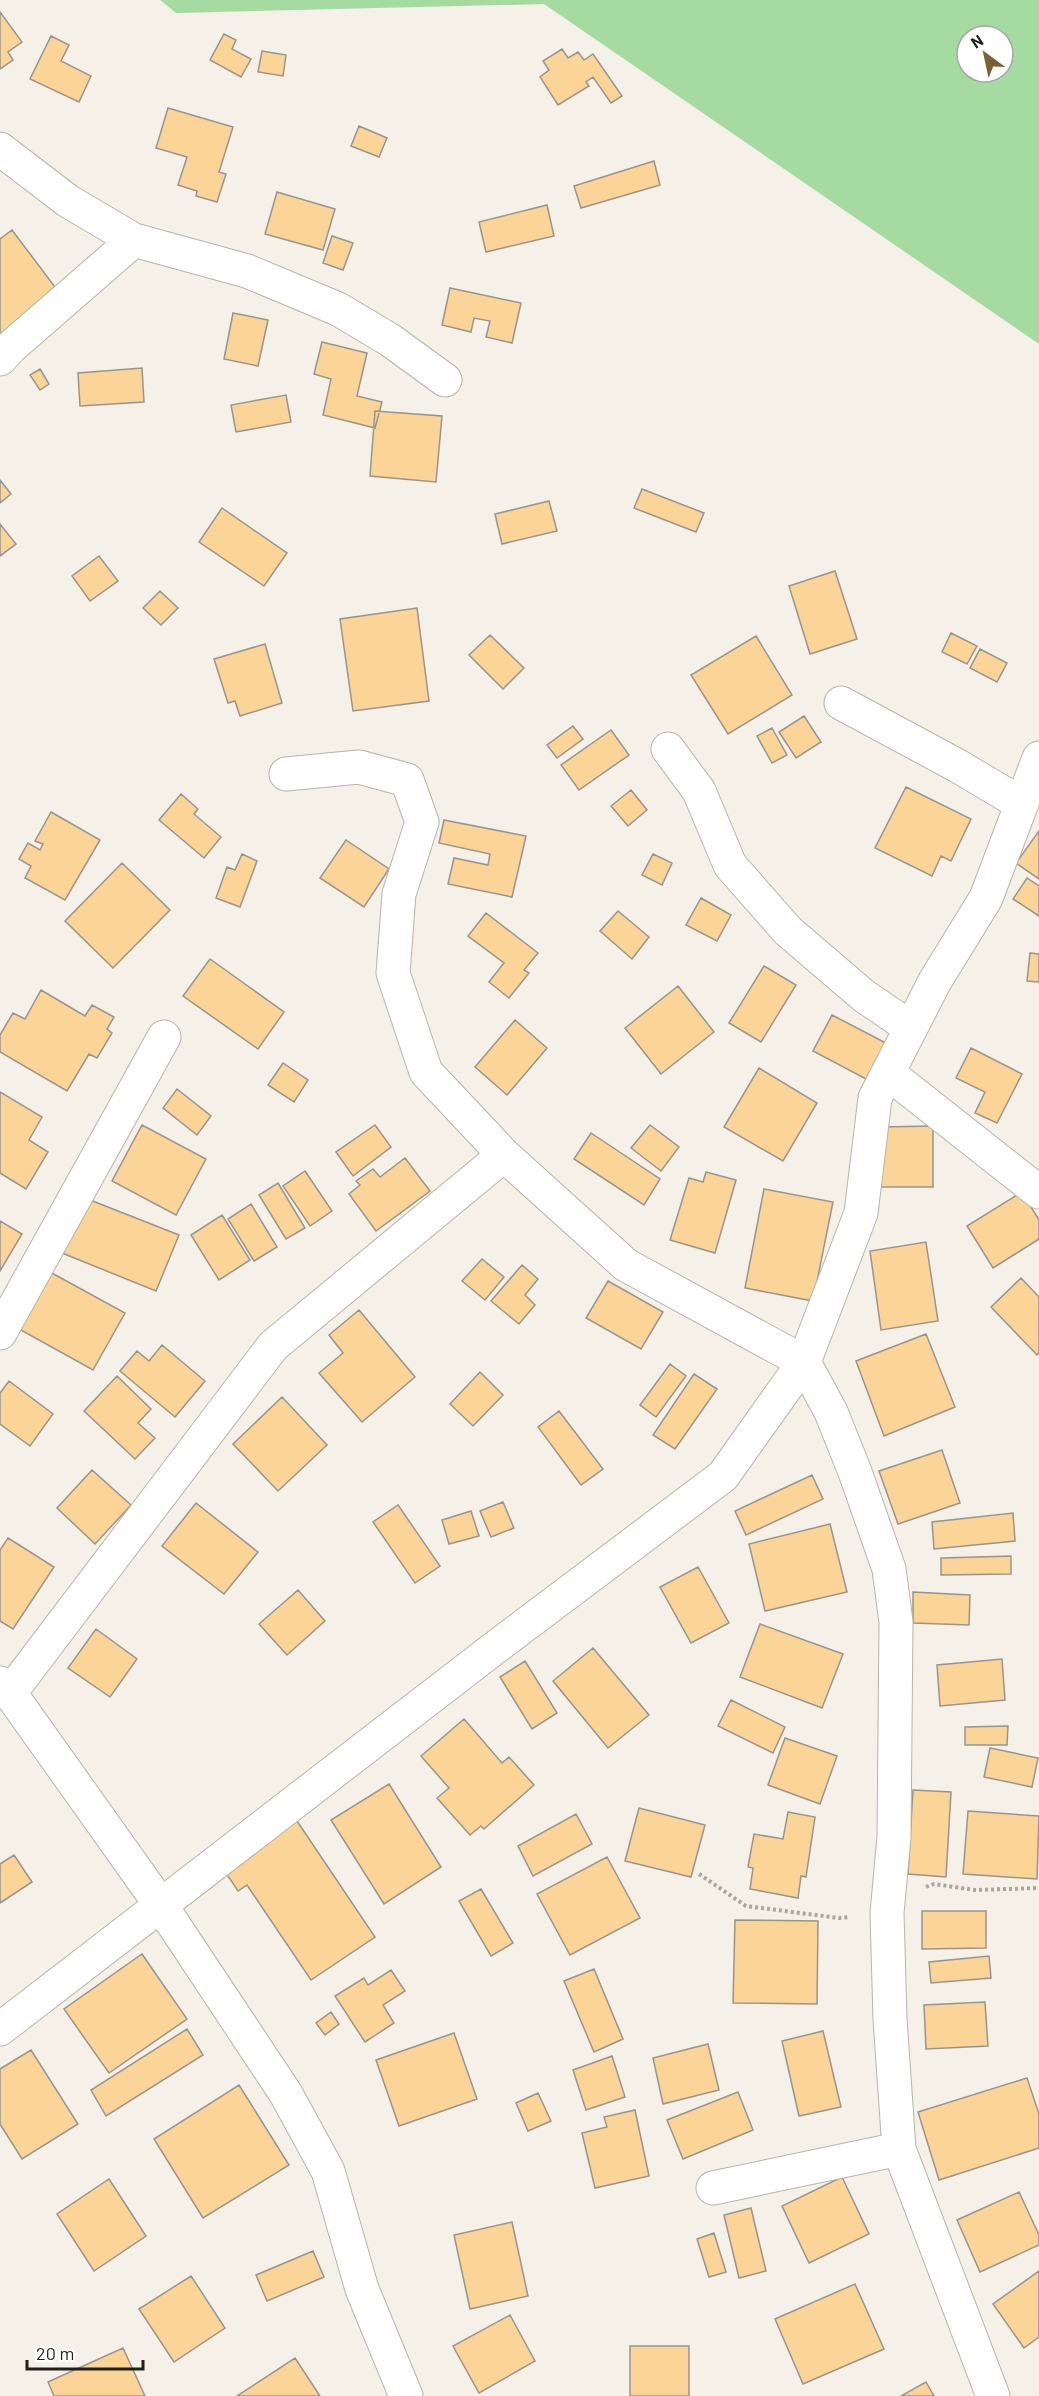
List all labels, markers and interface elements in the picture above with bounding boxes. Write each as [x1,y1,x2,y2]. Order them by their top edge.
north arrow [955,24,1015,84]
text: N [967,30,986,52]
scale bar [27,2333,142,2371]
text: 20 m [36,2342,74,2364]

